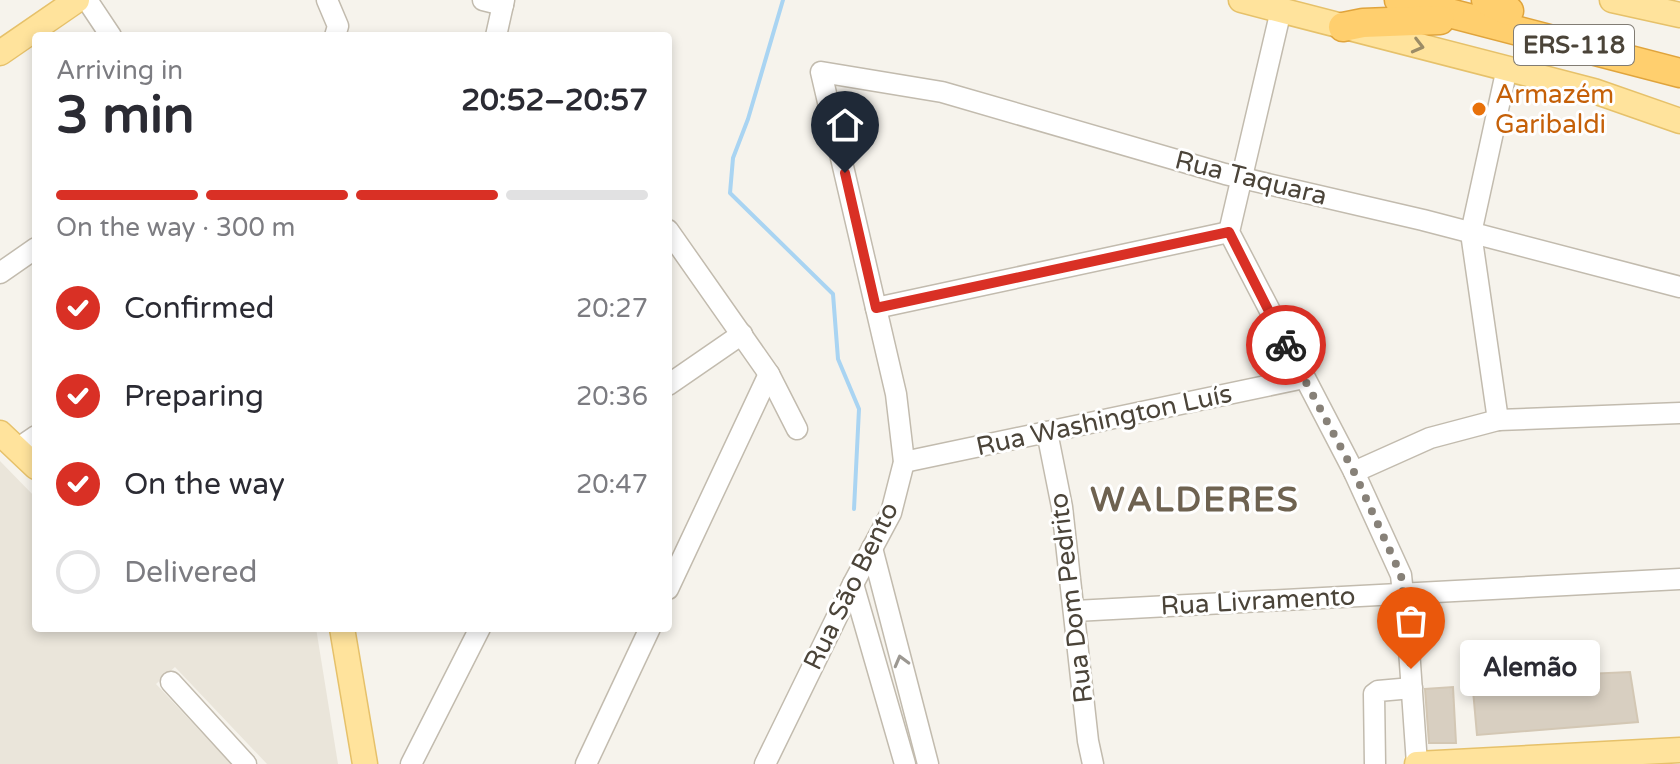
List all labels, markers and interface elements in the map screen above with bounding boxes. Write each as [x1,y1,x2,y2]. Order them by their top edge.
road number: ERS-118 [1514,25,1634,65]
one-way arrow [1411,36,1425,53]
text: Arriving in [56,55,183,86]
place label: Armazém Garibaldi [1495,79,1614,140]
text: 20:52–20:57 [461,82,648,119]
text: 3 min [56,84,195,147]
pin [811,91,879,173]
marker: Armazém Garibaldi [1470,100,1488,118]
icon: home [823,103,867,147]
street label: Rua Taquara [1172,144,1330,212]
text: On the way · 300 m [56,212,295,243]
icon: check [56,286,100,330]
text: Confirmed [124,290,275,327]
text: 20:27 [576,293,648,324]
courier [1246,305,1326,385]
icon: bike [1264,323,1308,367]
icon: check [56,374,100,418]
text: Preparing [124,378,264,415]
street label: Rua Washington Luís [973,378,1235,462]
text: 20:36 [576,381,648,412]
icon: check [56,462,100,506]
text: On the way [124,466,285,503]
text: 20:47 [576,469,648,500]
district label: WALDERES [1090,480,1300,521]
street label: Rua Dom Pedrito [1043,491,1099,705]
street label: Rua São Bento [797,497,905,675]
text: Delivered [124,554,258,591]
street label: Rua Livramento [1160,580,1356,622]
pin [1377,587,1445,669]
icon: bag [1389,599,1433,643]
callout: Alemão [1459,641,1599,697]
text: Alemão [1483,652,1577,683]
one-way arrow [894,655,911,669]

